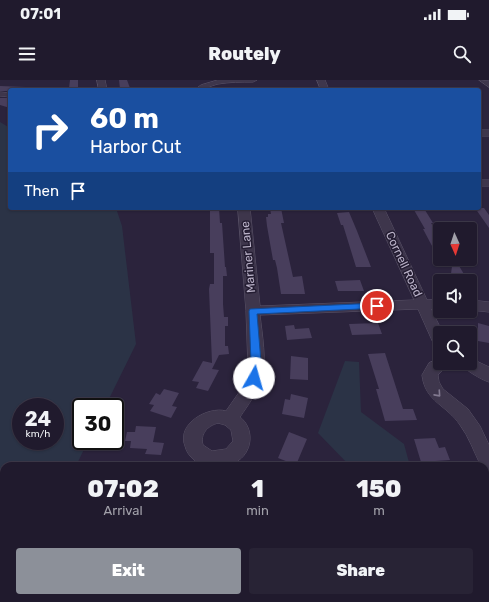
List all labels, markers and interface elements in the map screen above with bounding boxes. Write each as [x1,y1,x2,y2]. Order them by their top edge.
text: 07:01 [20,5,61,23]
icon: menu [16,43,38,65]
text: Routely [208,43,281,65]
icon: search [451,43,473,65]
text: 60 m [90,102,159,135]
icon: right [24,104,76,156]
text: Harbor Cut [90,136,181,158]
icon: arrive [67,180,89,202]
text: Then [24,182,59,200]
street label: Mariner Lane [238,220,258,294]
north arrow [433,222,477,266]
map controls [433,222,477,370]
street label: Cornell Road [383,229,425,299]
button: sound [433,274,477,318]
pin [360,289,394,323]
icon: arrive [366,295,388,317]
button: search [433,326,477,370]
position arrow [233,357,275,399]
one-way arrow [433,390,440,397]
speed limit sign: 30 [72,398,124,450]
text: 24 [25,407,51,431]
text: km/h [26,428,50,440]
text: 07:02 [87,475,159,503]
text: 1 [251,475,264,503]
text: 150 [356,475,402,503]
text: Arrival [104,503,143,518]
text: min [246,503,269,518]
text: m [373,503,385,518]
button: Exit [16,548,241,594]
button: Share [249,548,473,594]

